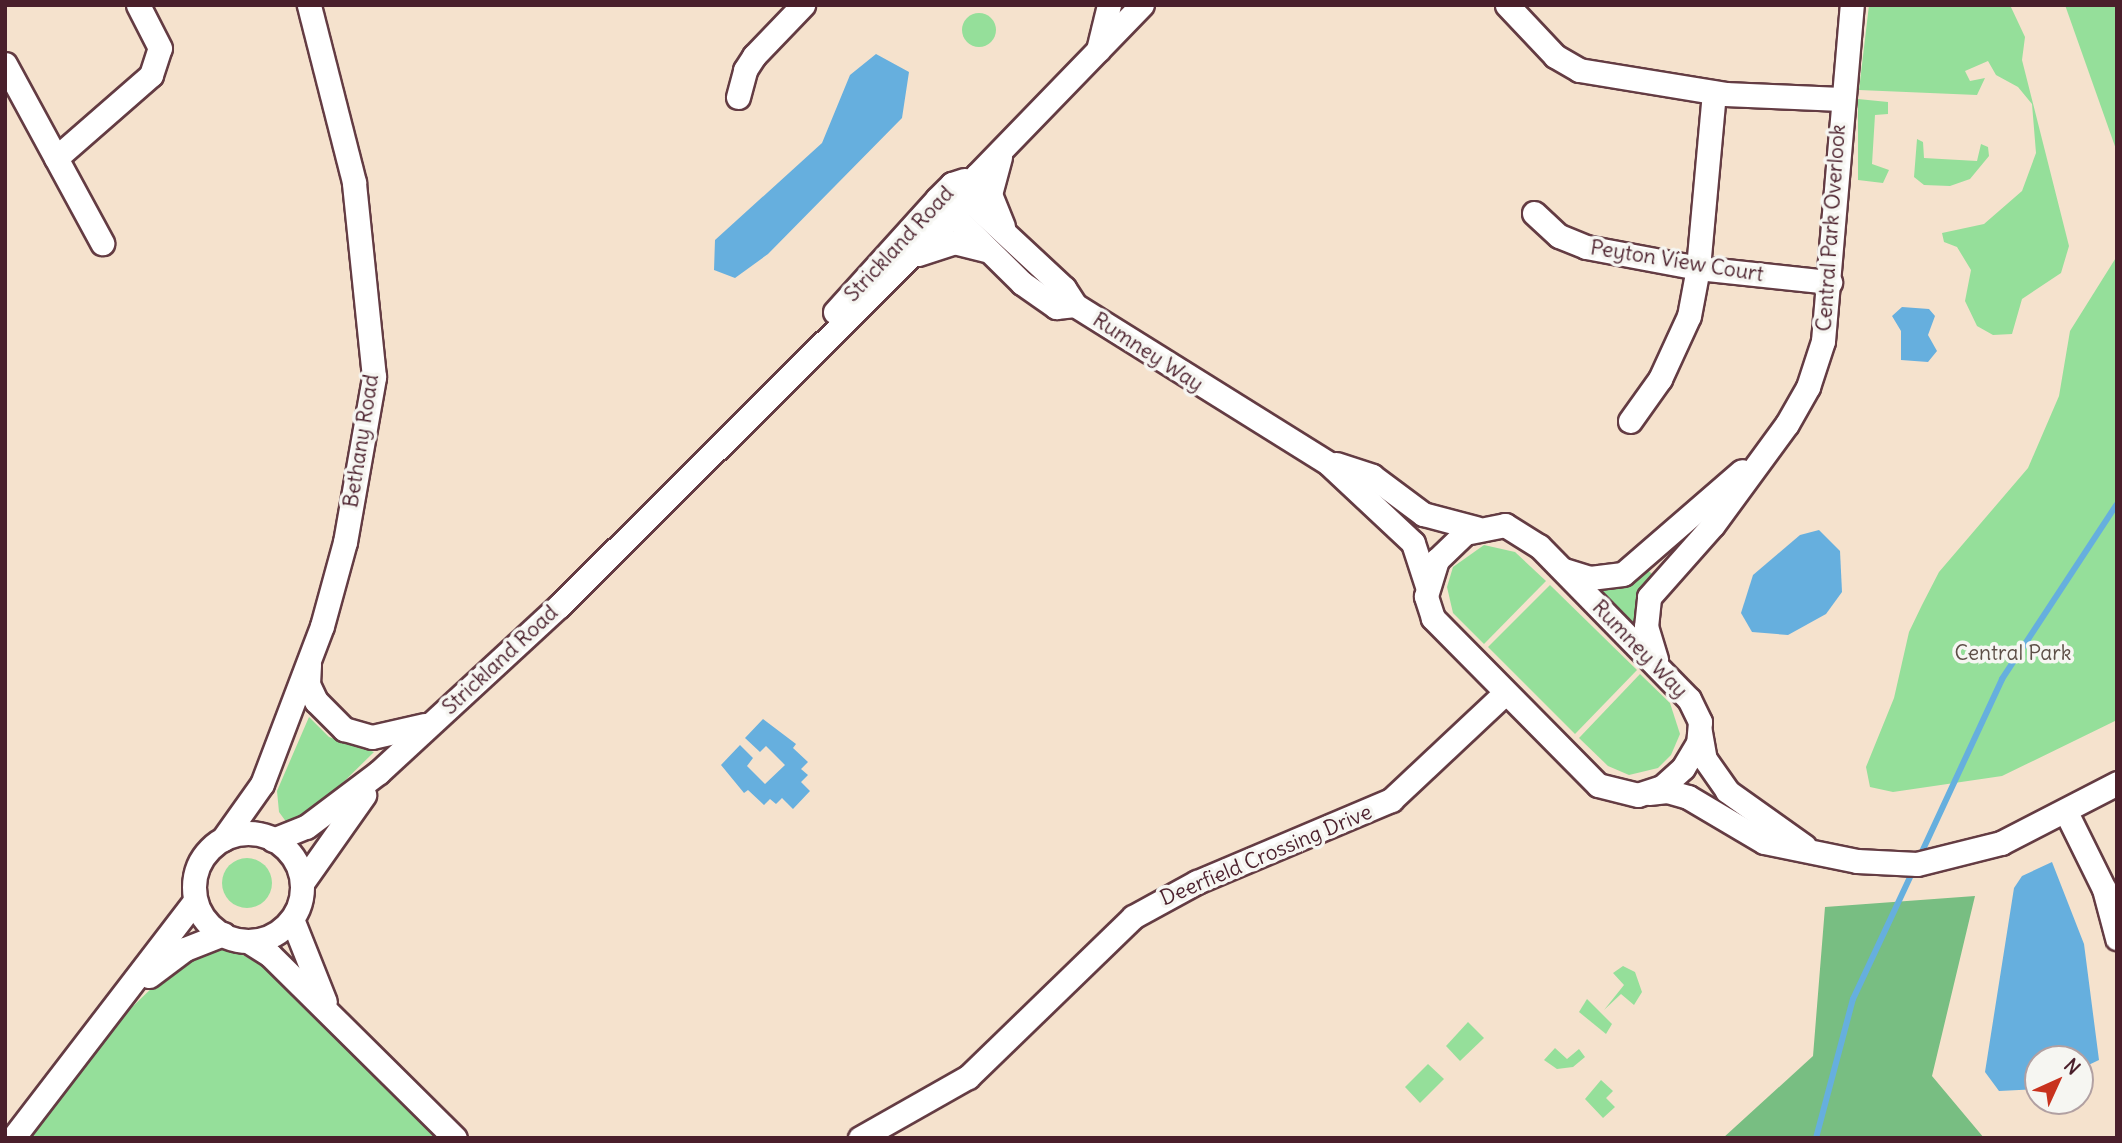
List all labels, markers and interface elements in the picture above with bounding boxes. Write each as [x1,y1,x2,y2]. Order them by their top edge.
street label: Central Park Overlook [1811,124,1851,332]
street label: Strickland Road [839,181,959,307]
street label: Peyton View Court [1589,235,1765,287]
street label: Rumney Way [1088,307,1208,397]
street label: Bethany Road [338,373,384,509]
street label: Rumney Way [1587,595,1693,703]
street label: Strickland Road [437,600,563,720]
park label: Central Park [1954,640,2072,666]
street label: Deerfield Crossing Drive [1156,799,1376,911]
north arrow [2024,1045,2094,1115]
text: N [2059,1053,2086,1080]

